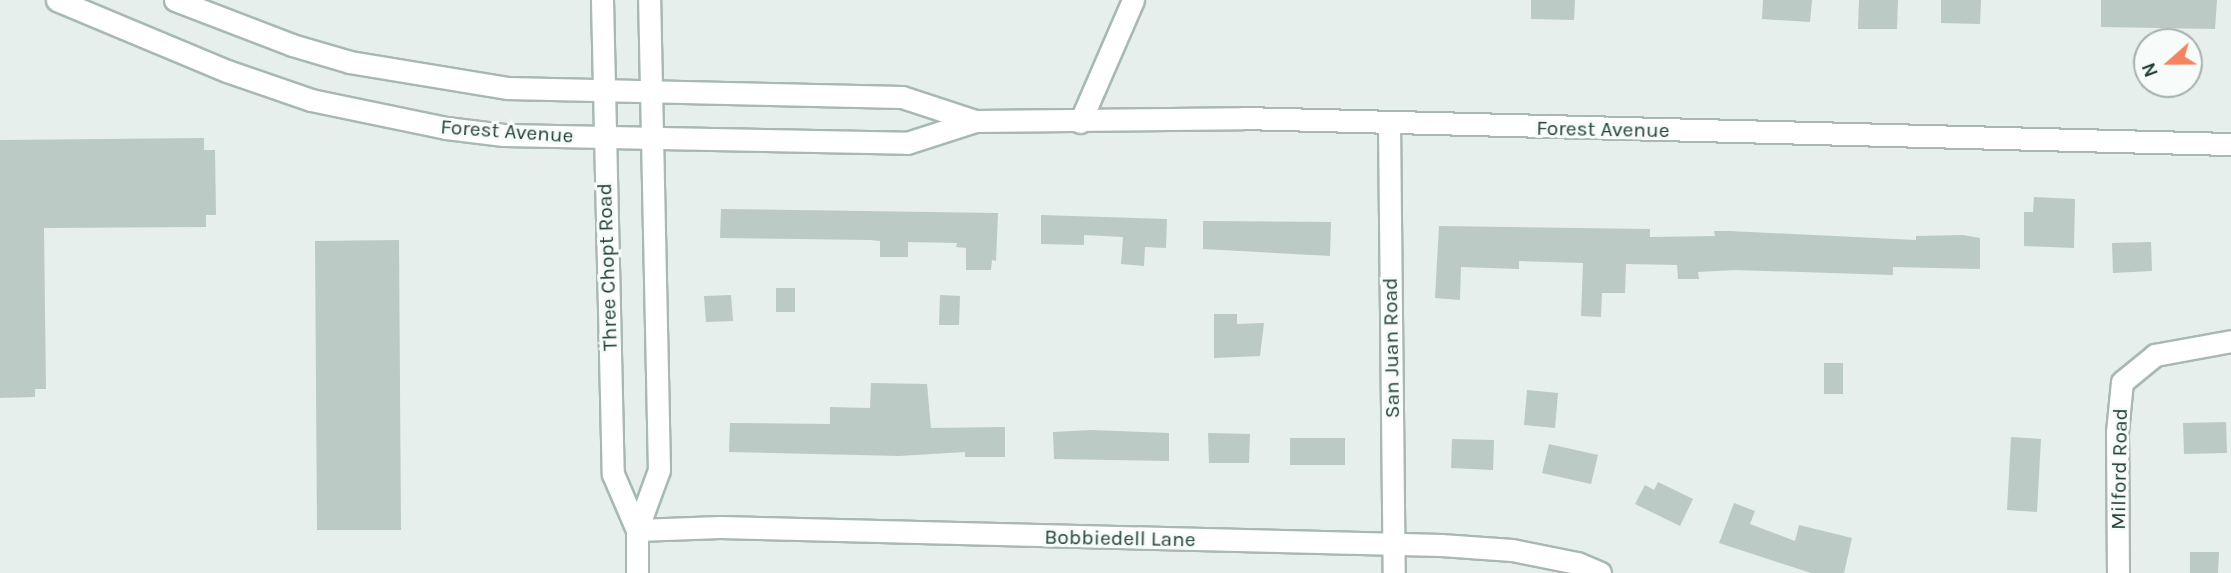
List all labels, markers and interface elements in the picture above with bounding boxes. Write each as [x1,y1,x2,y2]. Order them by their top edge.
north arrow [2133,28,2203,98]
text: N [2138,60,2163,80]
street label: Forest Avenue [440,114,574,148]
street label: Forest Avenue [1536,115,1670,143]
street label: Three Chopt Road [591,183,623,351]
street label: San Juan Road [1377,277,1405,419]
street label: Milford Road [2105,408,2133,530]
street label: Bobbiedell Lane [1044,524,1196,552]

